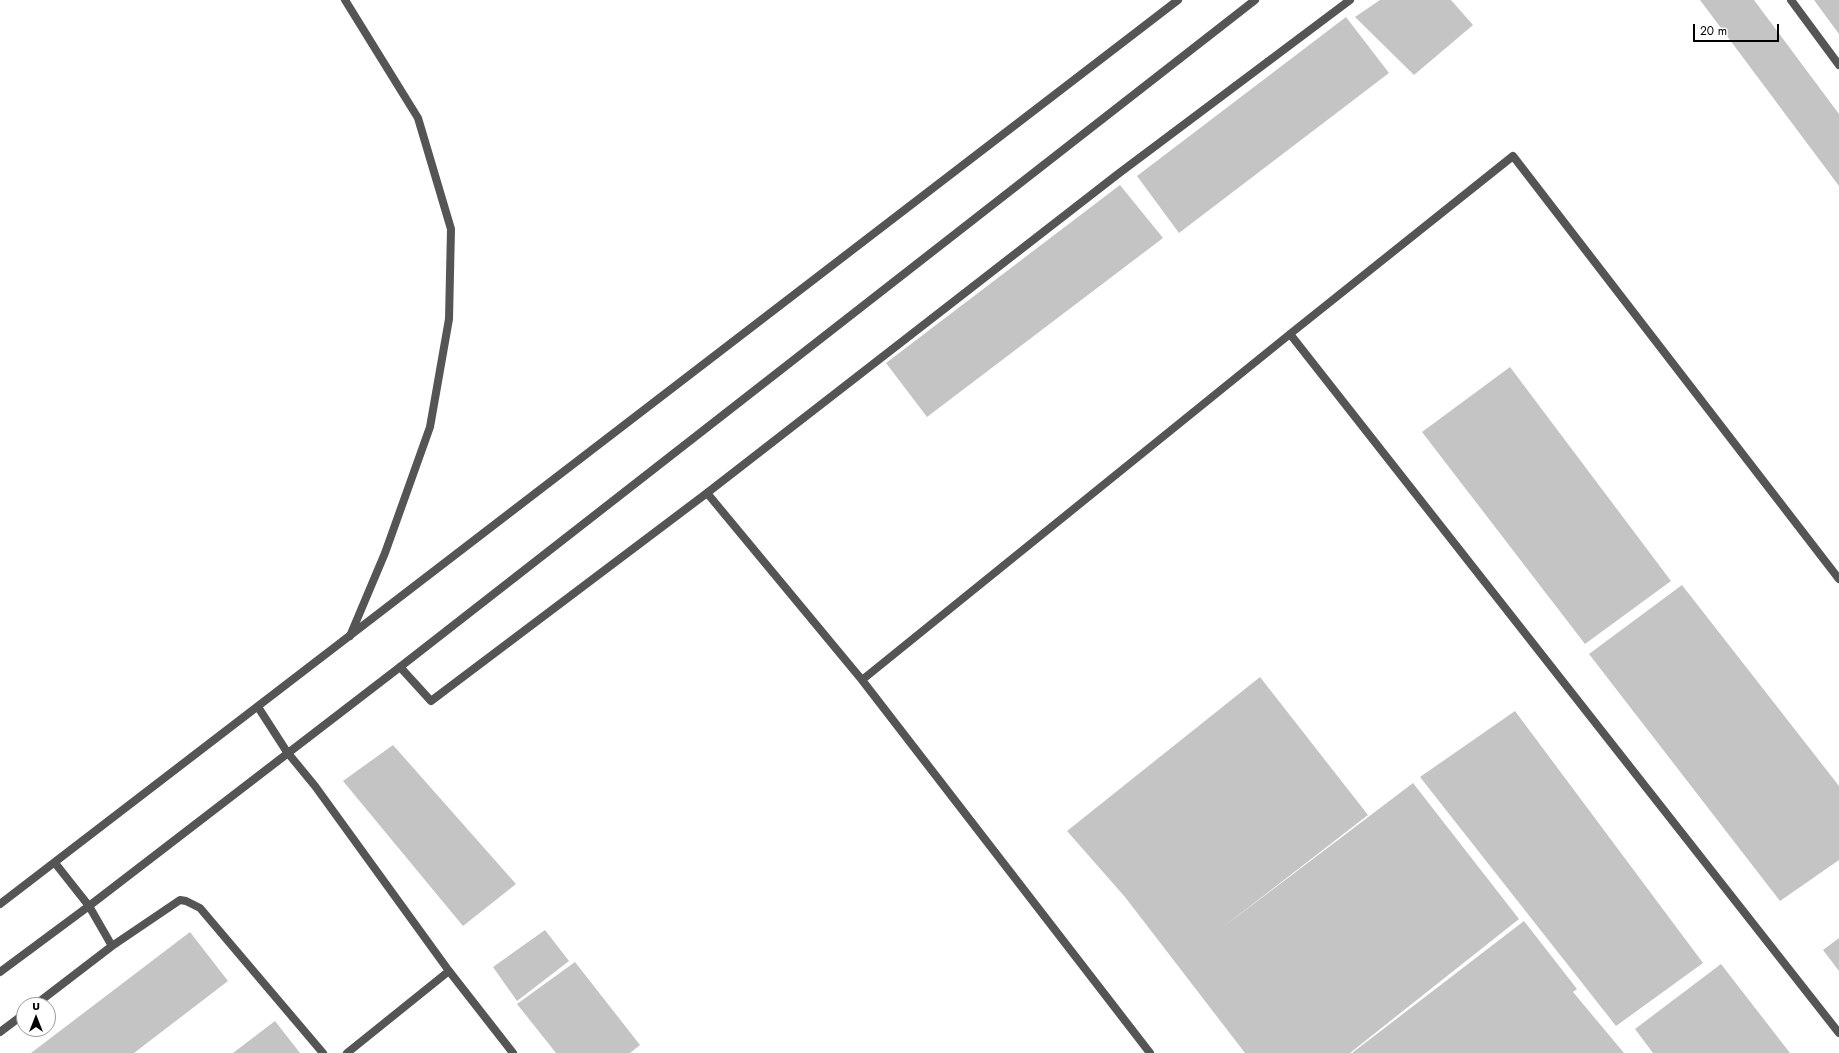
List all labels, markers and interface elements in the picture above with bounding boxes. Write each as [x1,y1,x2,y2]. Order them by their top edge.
scale bar [1695,16,1781,42]
text: 20 m [1700,22,1727,40]
north arrow [16,997,56,1037]
text: U [32,998,40,1014]

